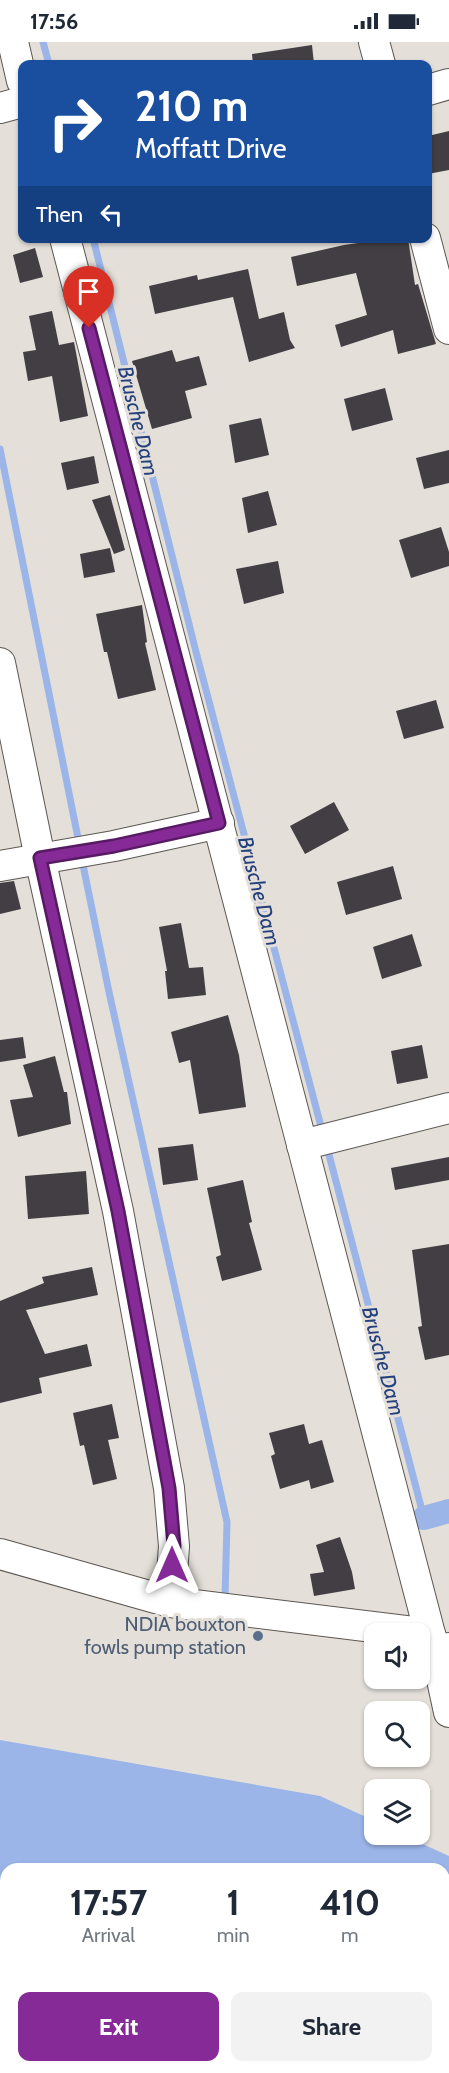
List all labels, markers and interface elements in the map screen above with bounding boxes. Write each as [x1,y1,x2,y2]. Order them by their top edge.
text: 17:56 [30,8,78,35]
text: 210 m [135,80,248,132]
icon: right [36,84,114,162]
text: Moffatt Drive [135,132,287,165]
icon: left [95,198,128,231]
text: Then [36,201,83,228]
pin [63,266,114,328]
icon: arrive [72,275,105,308]
water label: Brusche Dam [113,363,164,478]
water label: Brusche Dam [233,833,286,948]
water label: Brusche Dam [357,1303,410,1418]
position arrow [140,1533,204,1597]
place label: NDIA bouxton fowls pump station [84,1612,246,1659]
map controls [364,1623,430,1845]
button: sound [364,1623,430,1689]
marker: NDIA bouxton fowls pump station [251,1629,265,1643]
button: search [364,1701,430,1767]
button: layers [364,1779,430,1845]
text: 17:57 [70,1880,147,1924]
text: 1 [227,1880,240,1924]
text: 410 [319,1880,380,1924]
text: Arrival [82,1923,135,1947]
text: min [217,1923,250,1947]
text: m [341,1923,359,1947]
button: Exit [18,1992,219,2061]
button: Share [231,1992,432,2061]

